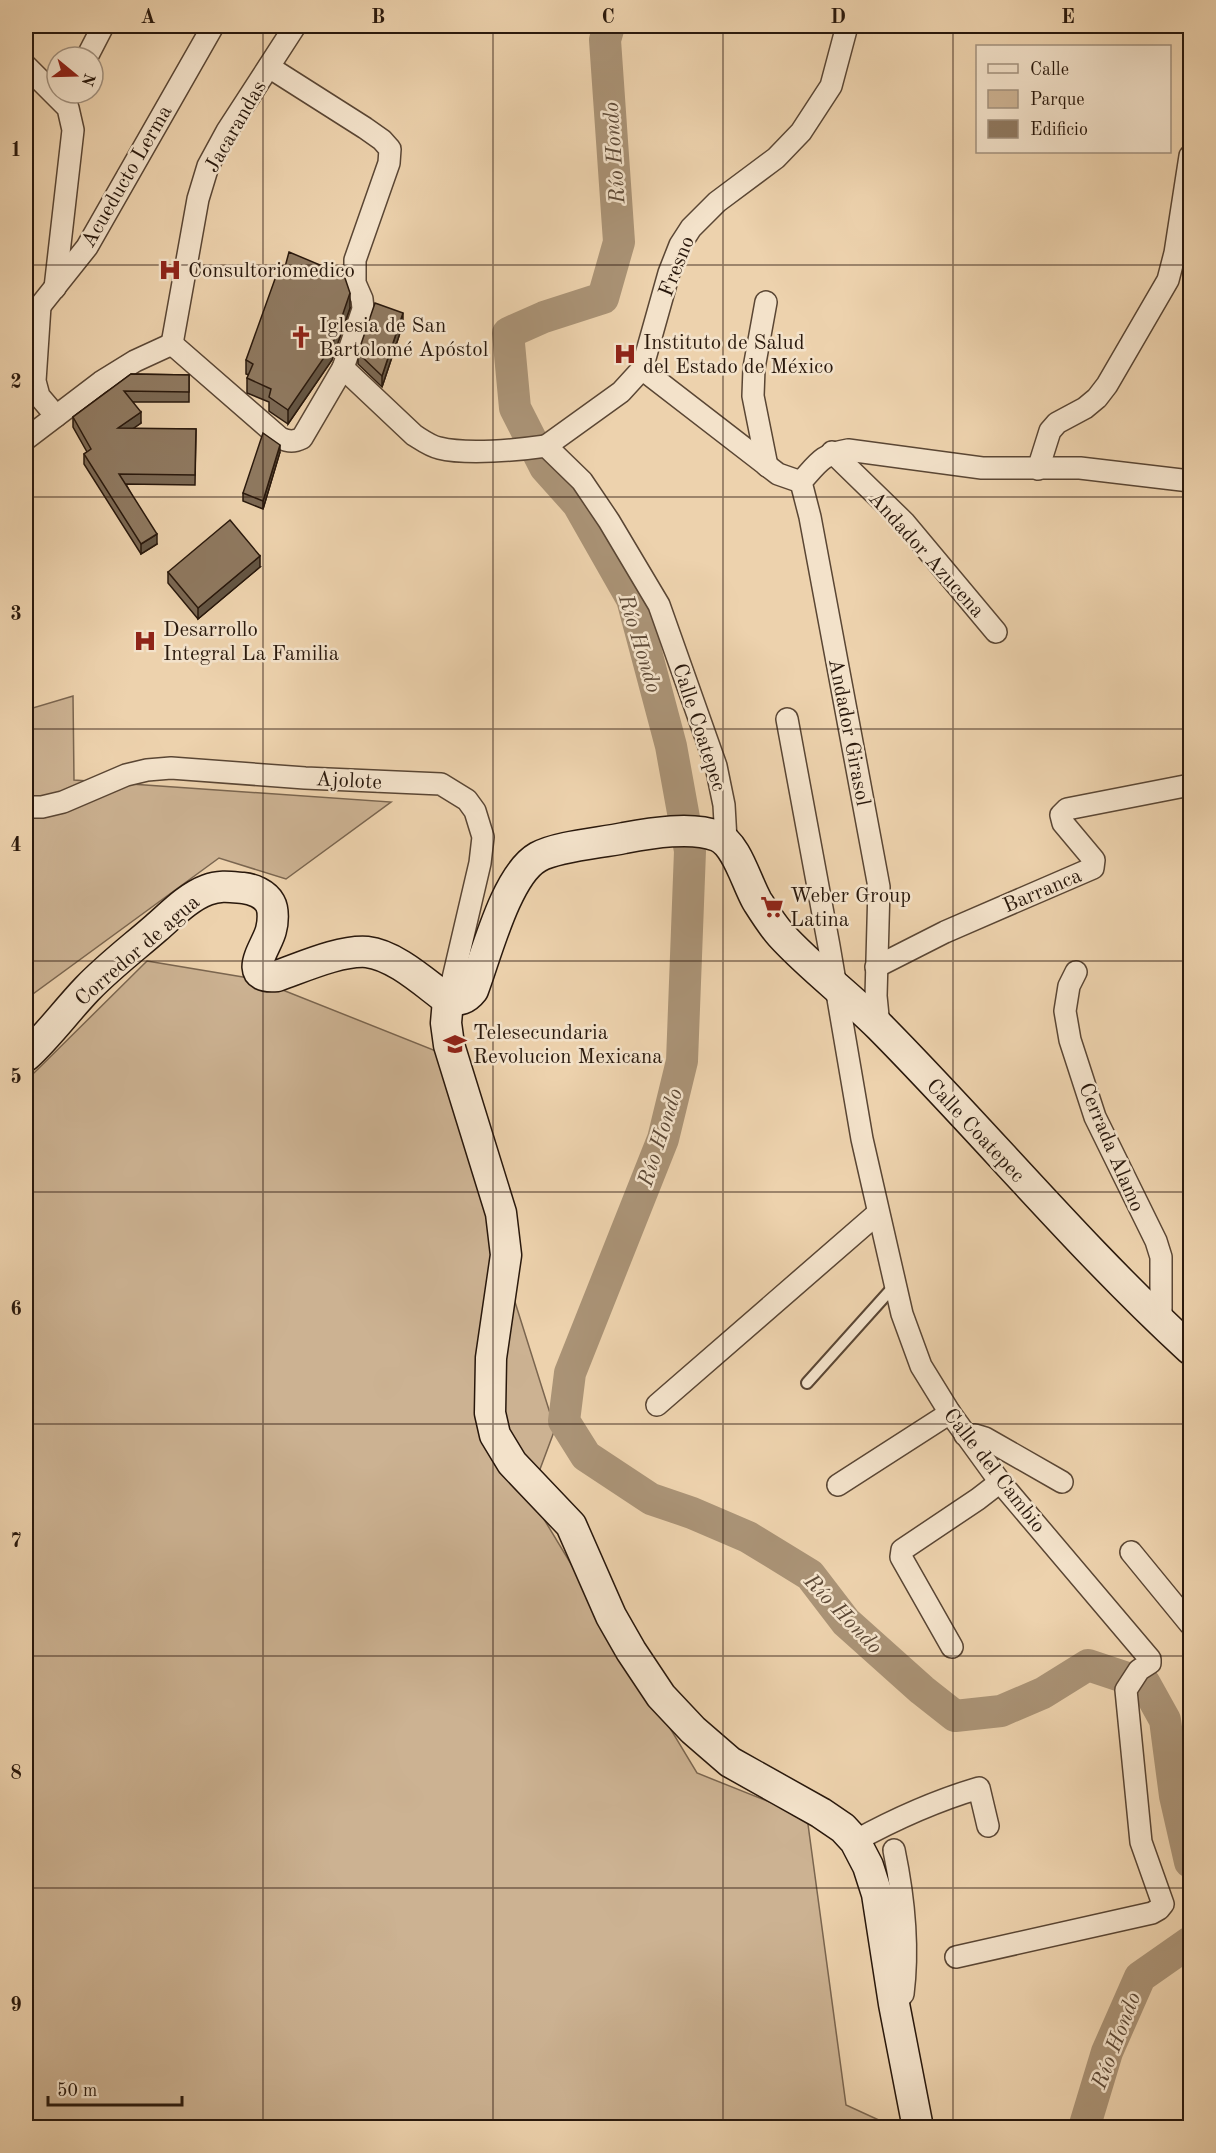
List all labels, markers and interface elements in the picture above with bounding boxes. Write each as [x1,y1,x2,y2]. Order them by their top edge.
text: A [140,8,156,28]
text: B [371,8,385,28]
text: C [601,8,615,28]
text: D [830,8,846,28]
text: E [1061,8,1075,28]
north arrow [45,45,105,105]
legend [976,45,1171,153]
text: Calle [1030,61,1069,79]
text: N [77,71,97,88]
street label: Jacarandas [202,77,271,176]
text: Parque [1030,91,1085,109]
water label: Río Hondo [600,101,630,205]
street label: Acueducto Lerma [78,102,177,251]
text: Edificio [1030,121,1088,139]
text: 1 [10,141,22,161]
street label: Fresno [656,233,699,300]
hospital icon: Consultoriomedico [157,257,183,283]
place label: Consultoriomedico [188,261,355,282]
place label: Iglesia de San Bartolomé Apóstol [319,316,489,361]
church icon: Iglesia de San Bartolomé Apóstol [288,324,314,350]
place label: Instituto de Salud del Estado de México [643,333,834,378]
hospital icon: Instituto de Salud del Estado de México [612,341,638,367]
text: 2 [10,373,22,393]
street label: Andador Azucena [864,488,988,622]
water label: Río Hondo [613,591,664,695]
text: 3 [10,605,22,625]
place label: Desarrollo Integral La Familia [163,620,339,665]
hospital icon: Desarrollo Integral La Familia [132,628,158,654]
street label: Andador Girasol [824,657,873,808]
street label: Calle Coatepec [668,661,729,794]
street label: Ajolote [315,769,383,794]
text: 4 [10,836,22,856]
street label: Barranca [1000,865,1085,917]
place label: Weber Group Latina [790,886,911,931]
street label: Corredor de agua [72,892,204,1011]
supermarket icon: Weber Group Latina [759,894,785,920]
place label: Telesecundaria Revolucion Mexicana [473,1023,663,1068]
school or university icon: Telesecundaria Revolucion Mexicana [442,1031,468,1057]
text: 5 [10,1067,22,1088]
street label: Calle Coatepec [922,1075,1028,1187]
street label: Cerrada Alamo [1074,1080,1147,1215]
water label: Río Hondo [634,1086,687,1190]
text: 6 [10,1300,22,1320]
street label: Calle del Cambio [939,1405,1049,1537]
text: 7 [10,1532,22,1552]
water label: Río Hondo [799,1569,886,1659]
text: 8 [10,1764,22,1784]
water label: Río Hondo [1088,1989,1145,2093]
text: 9 [10,1996,22,2016]
scale bar [48,2069,182,2107]
text: 50 m [57,2082,97,2100]

